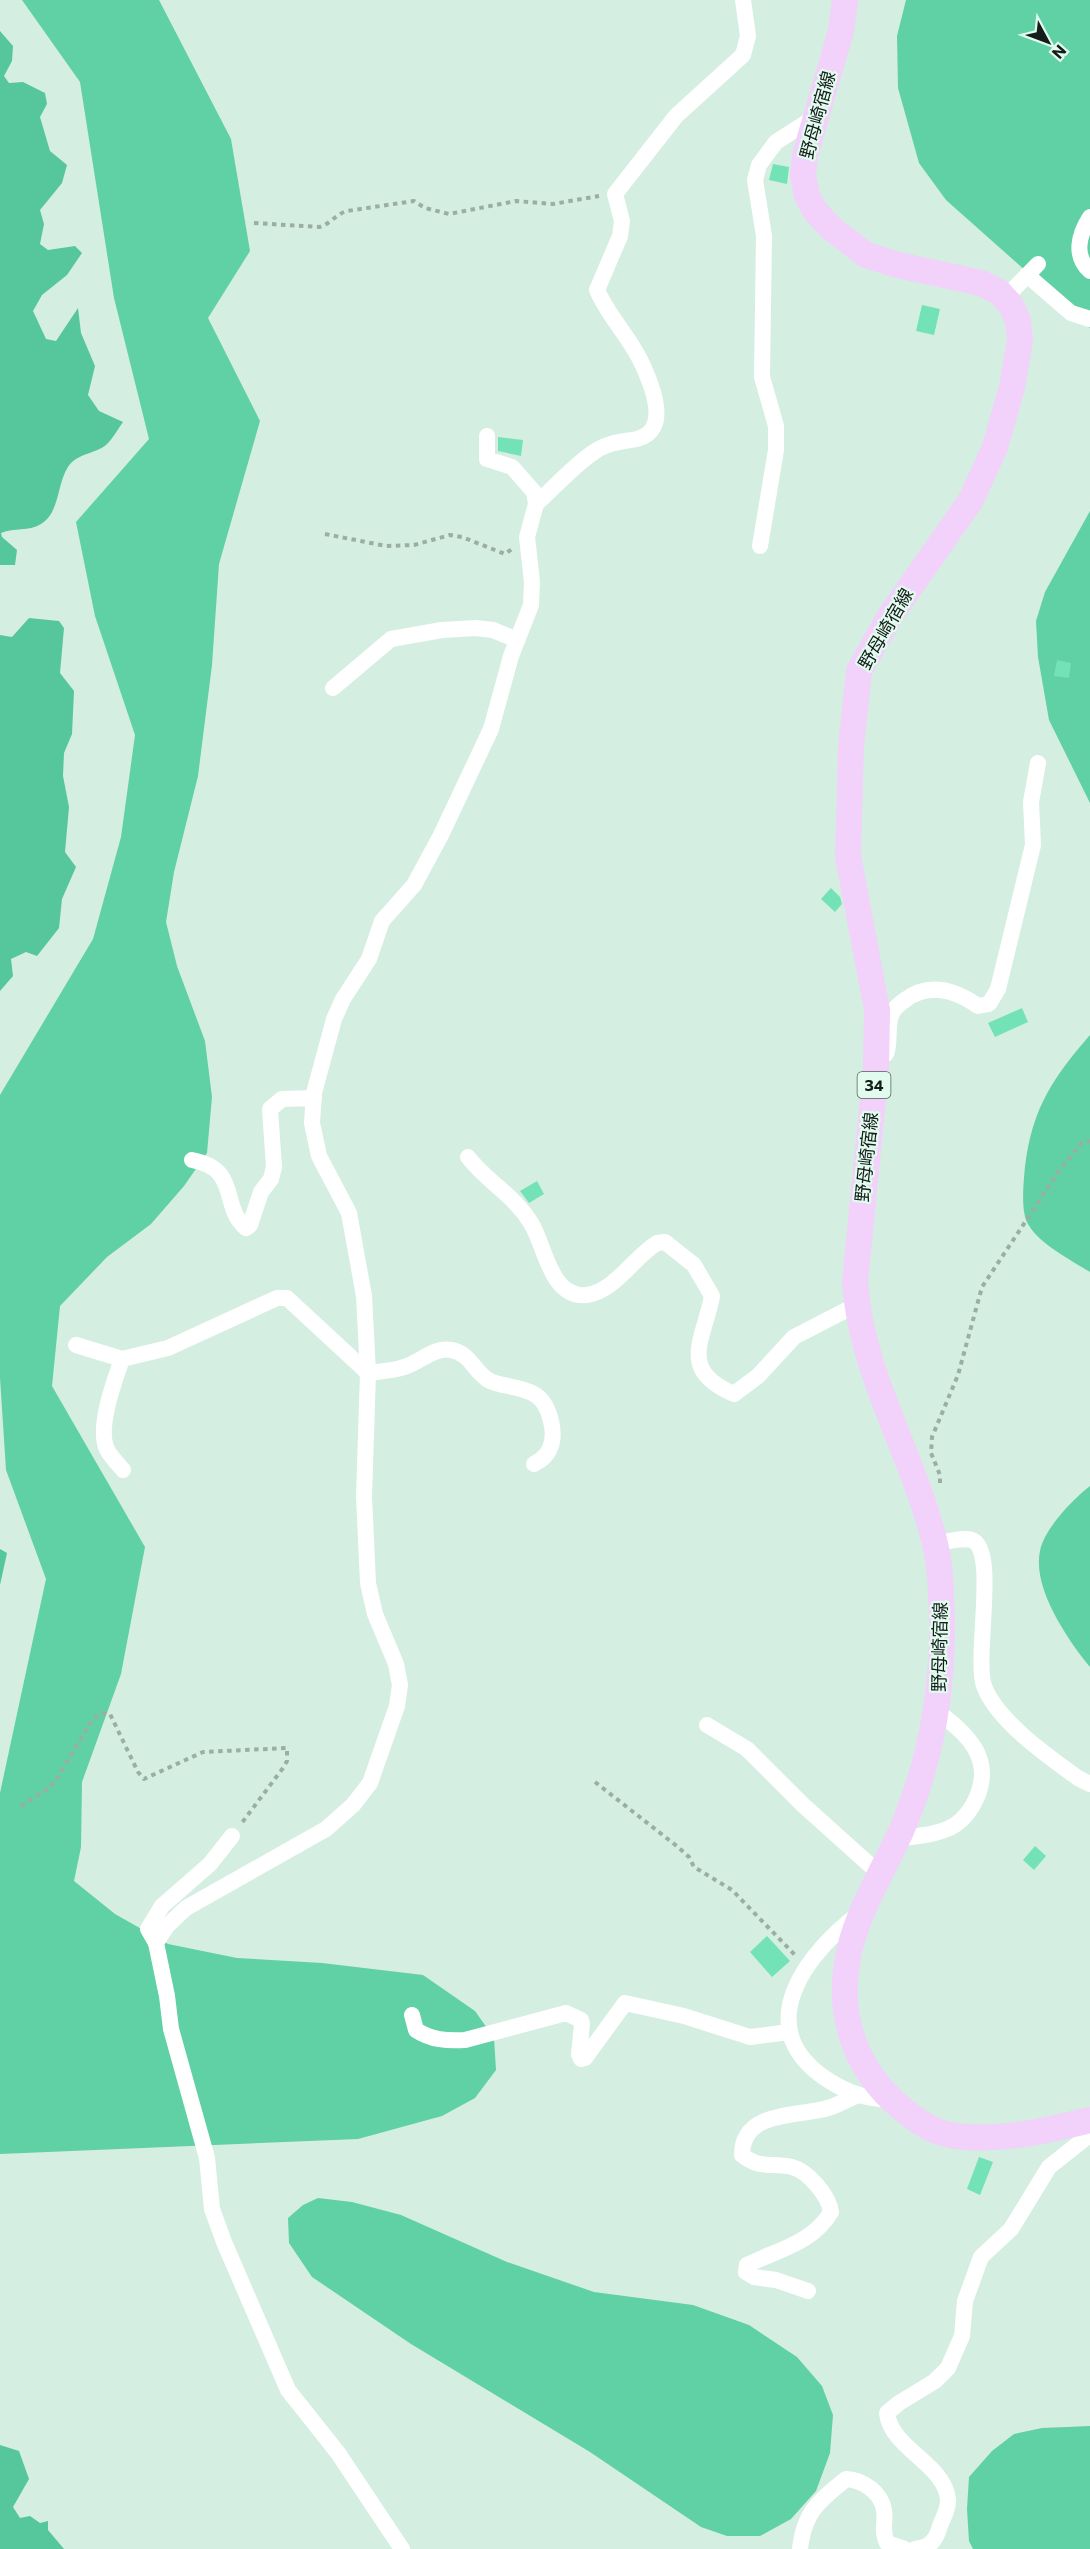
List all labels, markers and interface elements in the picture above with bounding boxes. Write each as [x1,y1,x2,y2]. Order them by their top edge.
north arrow [1018,12,1078,72]
text: N [1049,41,1071,63]
street label: 野母崎宿線 [795,68,839,161]
street label: 野母崎宿線 [853,584,917,673]
road number: 34 [858,1072,890,1098]
street label: 野母崎宿線 [850,1111,882,1203]
street label: 野母崎宿線 [927,1602,951,1692]

